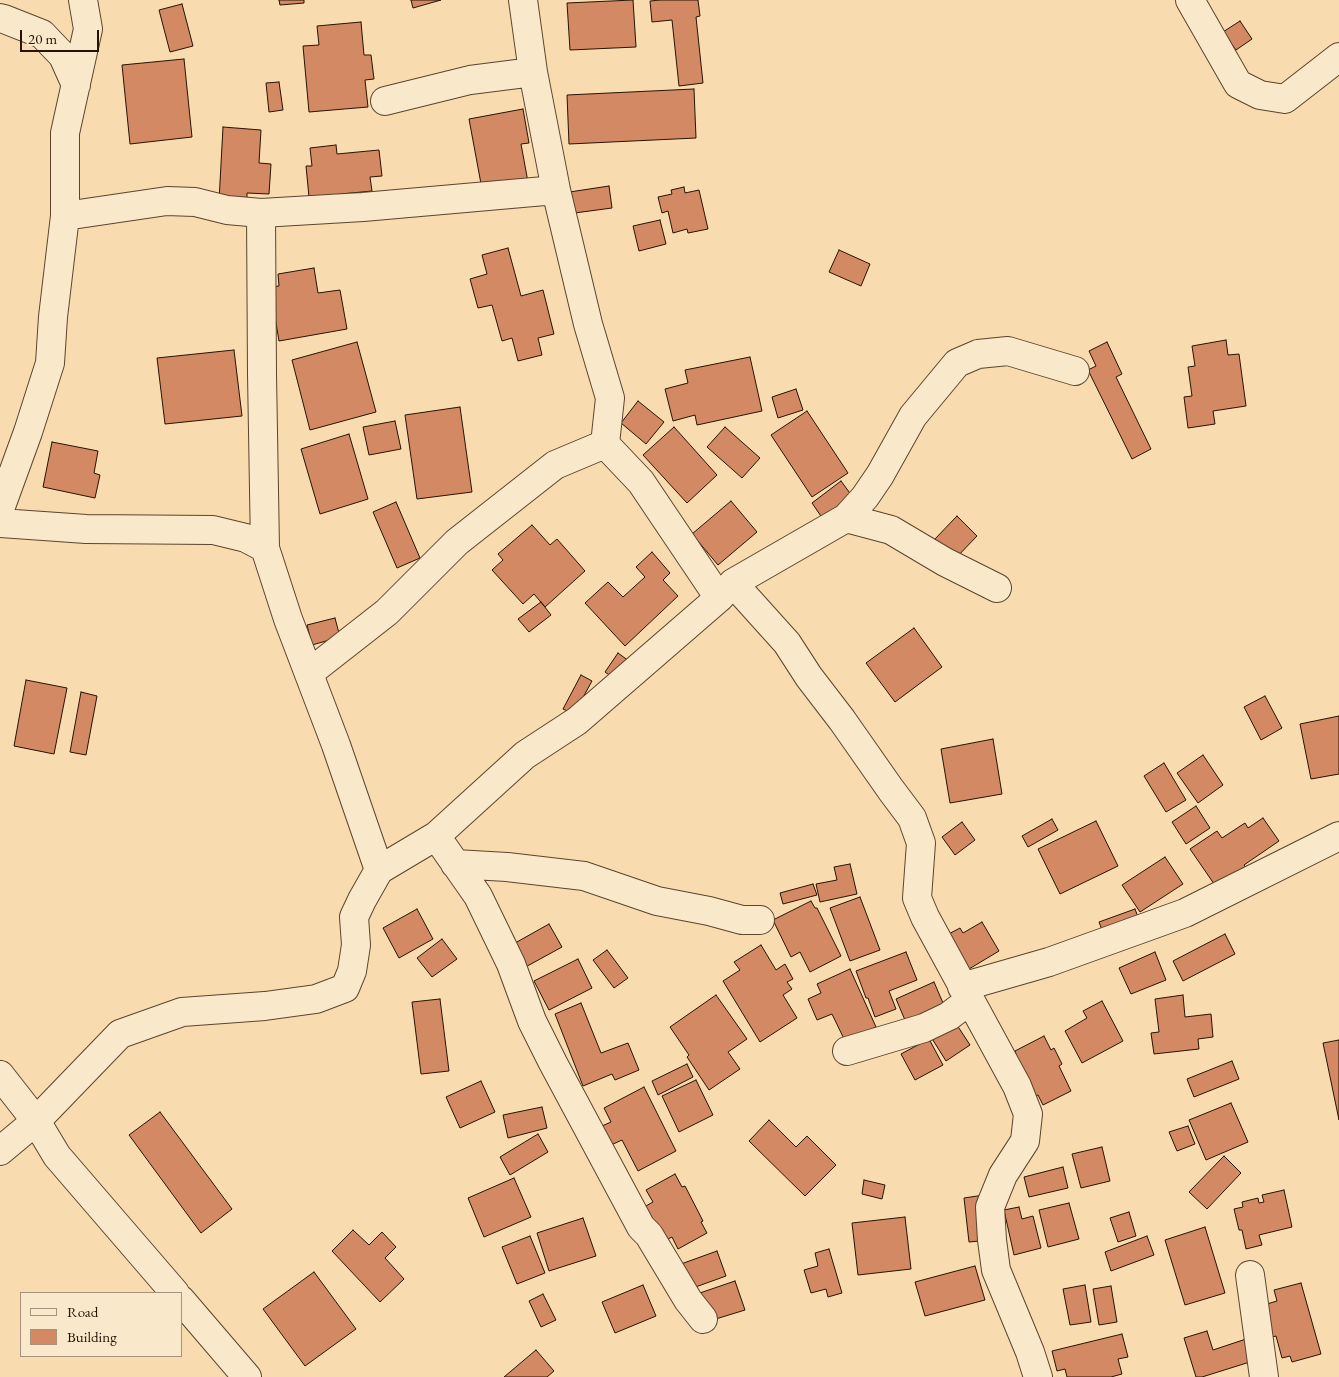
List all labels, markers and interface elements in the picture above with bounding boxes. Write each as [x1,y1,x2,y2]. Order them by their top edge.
scale bar [22,20,101,52]
text: 20 m [28,29,57,48]
legend [20,1292,182,1357]
text: Road [67,1302,98,1321]
text: Building [67,1327,117,1346]

